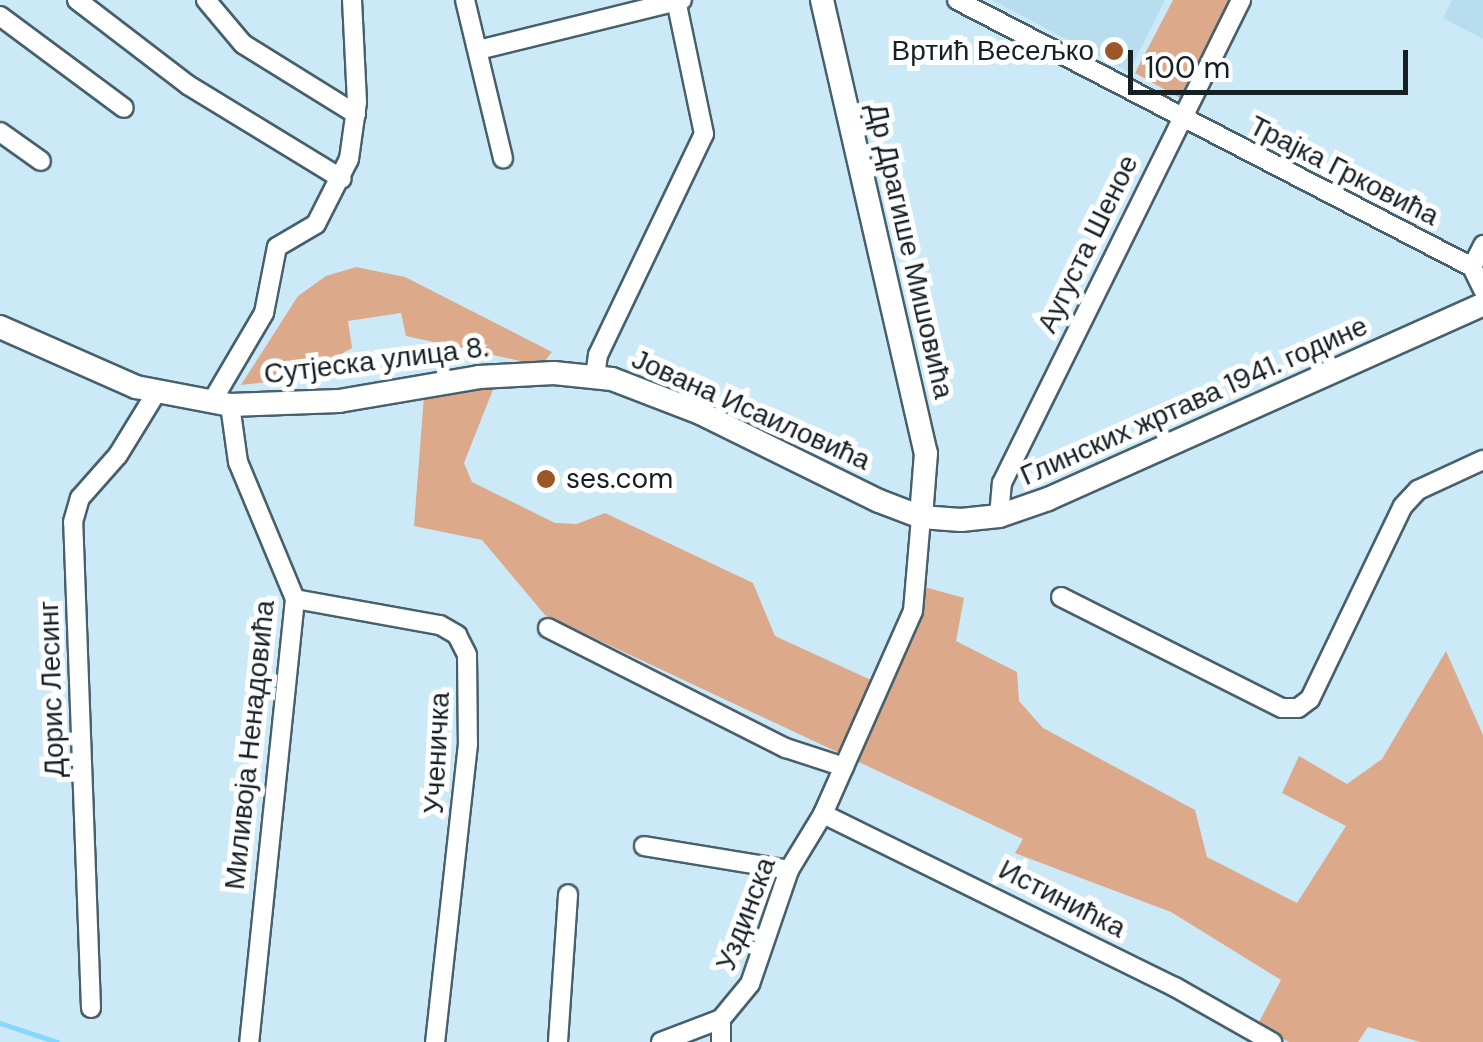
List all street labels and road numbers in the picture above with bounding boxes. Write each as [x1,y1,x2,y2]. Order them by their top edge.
street label: Др Драгише Мишовића [860,100,960,402]
street label: Трајка Грковића [1244,109,1444,233]
street label: Аугуста Шеное [1030,150,1146,338]
street label: Глинских жртава 1941. године [1015,309,1373,493]
street label: Сутјеска улица 8. [262,331,490,391]
street label: Јована Исаиловића [627,342,875,478]
street label: Миливоја Ненадовића [218,599,282,891]
street label: Дорис Лесинг [32,600,72,778]
street label: Ученичка [417,691,457,815]
street label: Уздинска [709,853,783,975]
street label: Истинићка [993,853,1131,945]

